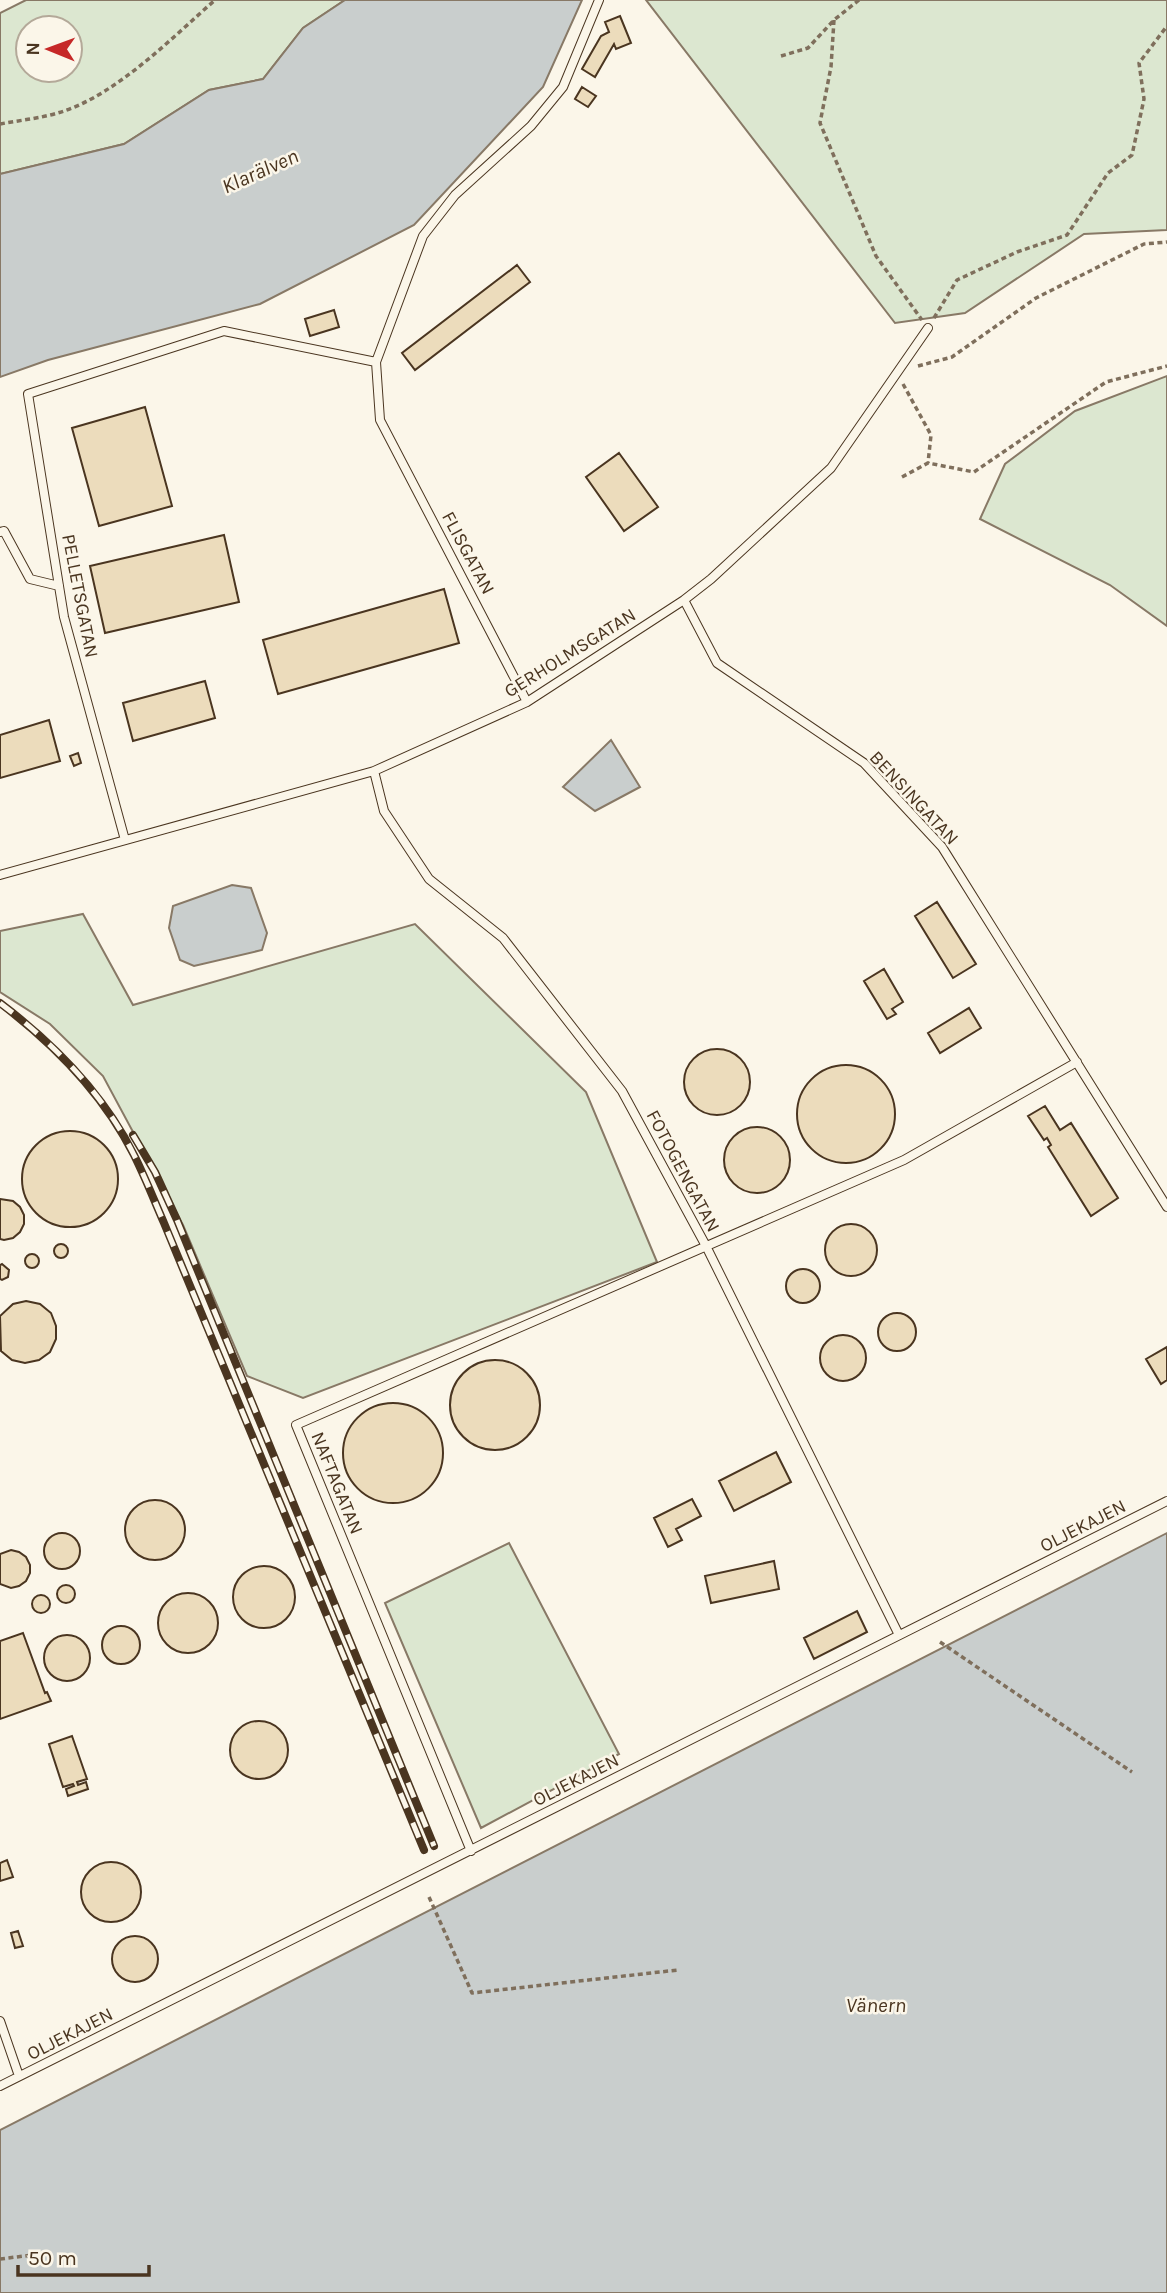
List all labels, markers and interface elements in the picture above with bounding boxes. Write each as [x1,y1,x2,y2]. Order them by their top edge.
north arrow [14,14,84,84]
text: N [22,42,44,56]
water label: Klarälven [218,144,302,198]
street label: FLISGATAN [437,508,499,598]
street label: PELLETSGATAN [57,532,103,660]
street label: GERHOLMSGATAN [500,604,640,702]
street label: BENSINGATAN [865,747,963,849]
street label: FOTOGENGATAN [642,1106,724,1236]
street label: NAFTAGATAN [306,1429,368,1537]
street label: OLJEKAJEN [1036,1495,1130,1557]
street label: OLJEKAJEN [529,1749,623,1811]
water label: Vänern [846,1993,906,2017]
street label: OLJEKAJEN [23,2003,117,2065]
scale bar [18,2234,149,2278]
text: 50 m [28,2246,77,2270]

